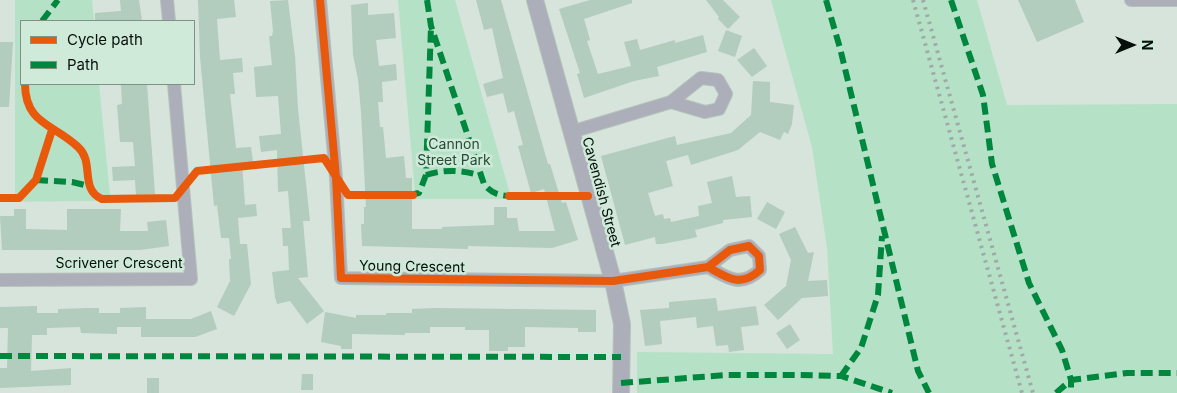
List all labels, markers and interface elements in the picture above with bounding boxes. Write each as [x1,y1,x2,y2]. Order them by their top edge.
legend [20,20,195,85]
north arrow [1107,20,1157,70]
text: Cycle path [67,30,143,49]
text: N [1139,40,1156,50]
text: Path [67,55,99,74]
street label: Cavendish Street [578,135,624,249]
park label: Cannon Street Park [417,137,491,170]
street label: Scrivener Crescent [55,256,183,272]
street label: Young Crescent [359,258,465,276]

